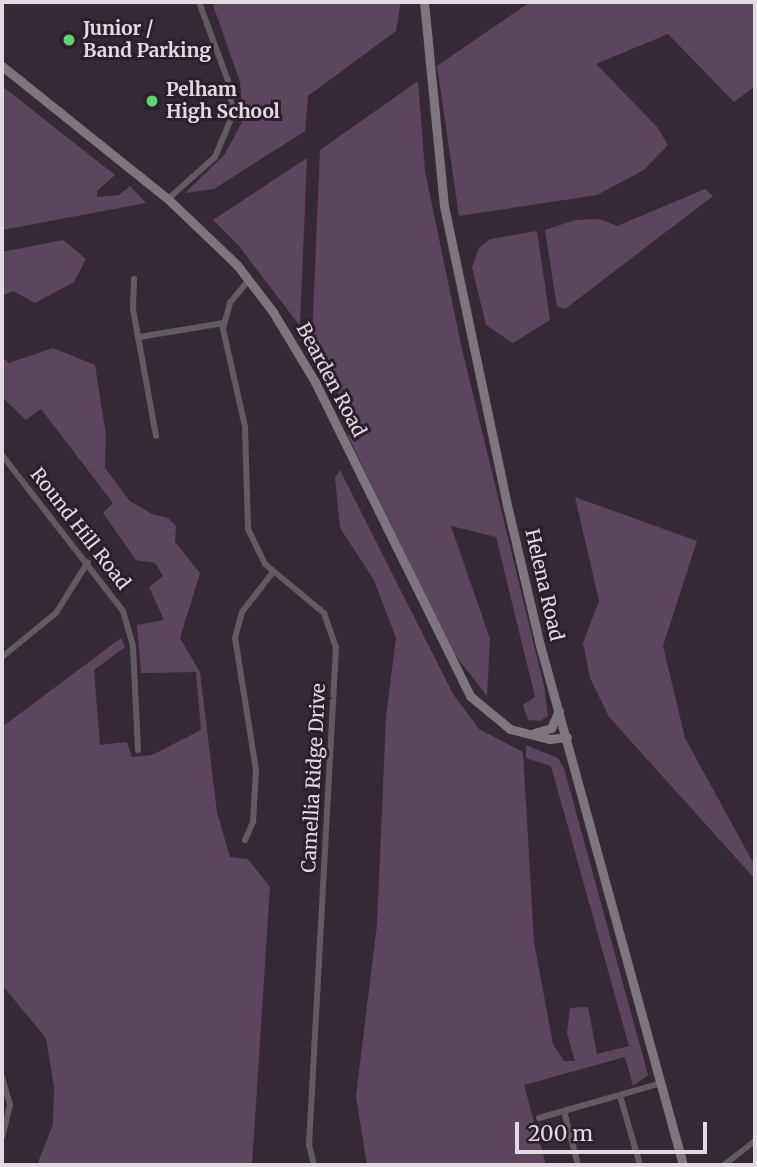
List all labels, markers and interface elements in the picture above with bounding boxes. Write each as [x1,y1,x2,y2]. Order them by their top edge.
place label: Junior / Band Parking [83,18,211,62]
marker: Junior / Band Parking [61,32,77,48]
place label: Pelham High School [166,79,280,123]
marker: Pelham High School [144,93,160,109]
street label: Bearden Road [291,319,371,441]
street label: Round Hill Road [25,464,135,594]
street label: Helena Road [520,527,568,643]
street label: Camellia Ridge Drive [298,683,330,873]
scale bar [519,1108,712,1152]
text: 200 m [528,1120,593,1147]

